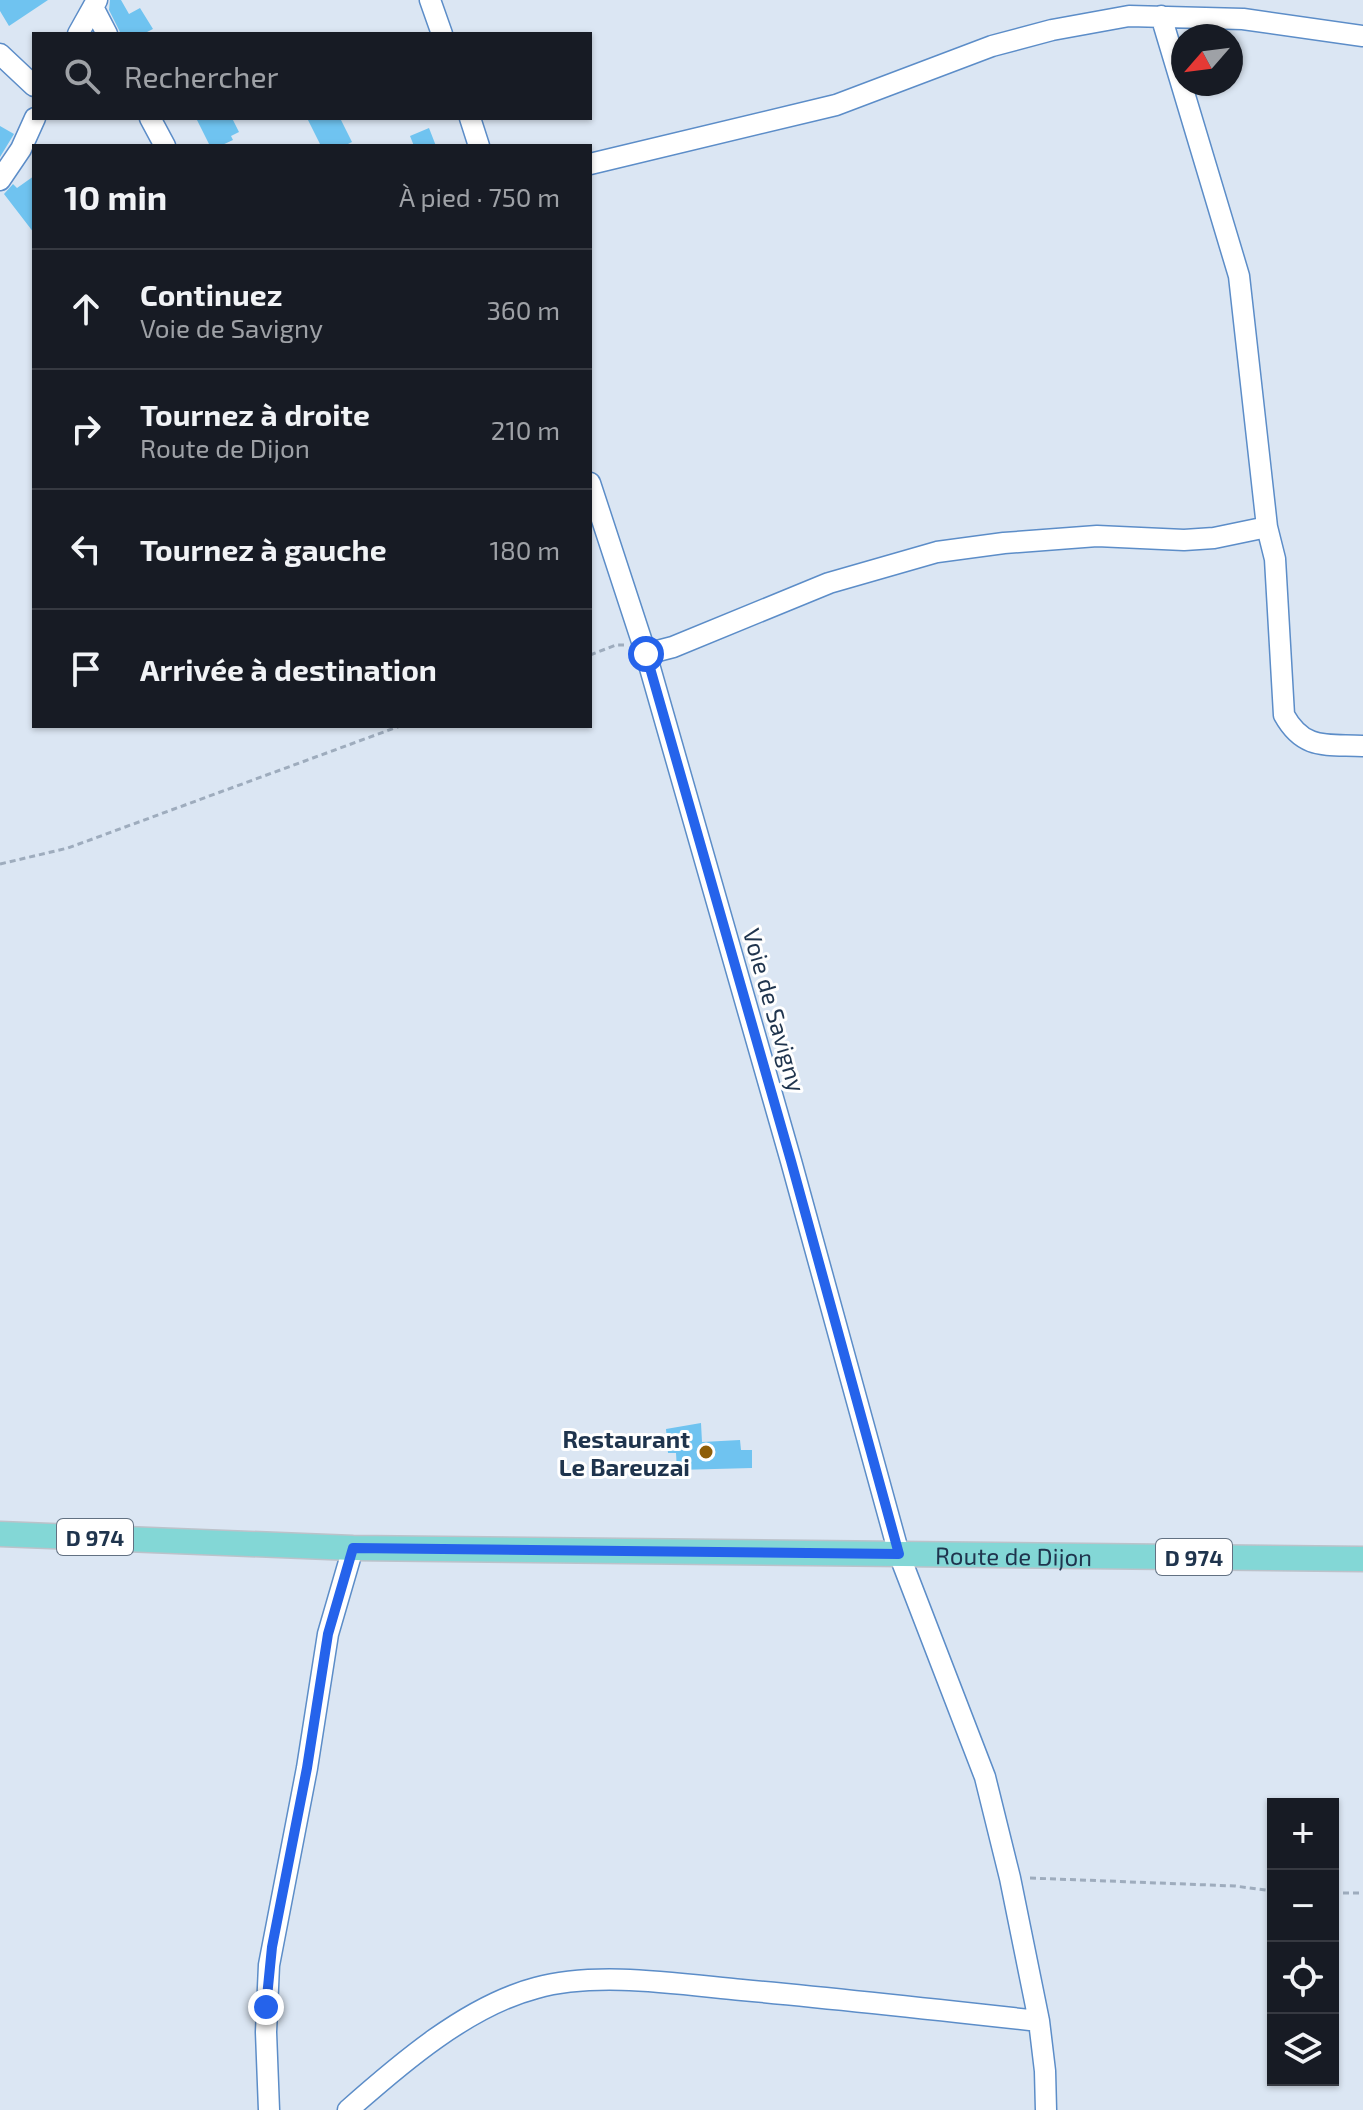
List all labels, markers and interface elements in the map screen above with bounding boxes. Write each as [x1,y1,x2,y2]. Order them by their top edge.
north arrow [1171,24,1243,96]
search box [32,32,592,120]
icon: search [60,54,104,98]
text: Rechercher [124,58,279,94]
text: 10 min [64,176,167,217]
text: À pied · 750 m [399,181,560,212]
text: Continuez [140,276,282,312]
icon: ahead [64,287,108,331]
text: 360 m [486,294,560,325]
text: Voie de Savigny [140,312,323,343]
text: Tournez à droite [140,396,370,432]
icon: right [64,407,108,451]
text: 210 m [491,414,560,445]
text: Route de Dijon [140,432,310,463]
icon: left [64,527,108,571]
text: Tournez à gauche [140,531,387,567]
text: 180 m [490,534,560,565]
route start [628,636,664,672]
icon: arrive [64,647,108,691]
text: Arrivée à destination [140,651,437,687]
street label: Voie de Savigny [738,925,812,1095]
place label: Restaurant Le Bareuzai [559,1424,690,1481]
marker: Restaurant Le Bareuzai [697,1443,715,1461]
road number: D 974 [57,1519,133,1555]
road number: D 974 [1156,1539,1232,1575]
street label: Route de Dijon [935,1540,1092,1571]
map controls [1267,1798,1339,2086]
button: + [1267,1798,1339,1870]
button: − [1267,1870,1339,1942]
button: locate [1267,1942,1339,2014]
route end [248,1989,284,2025]
button: layers [1267,2014,1339,2086]

